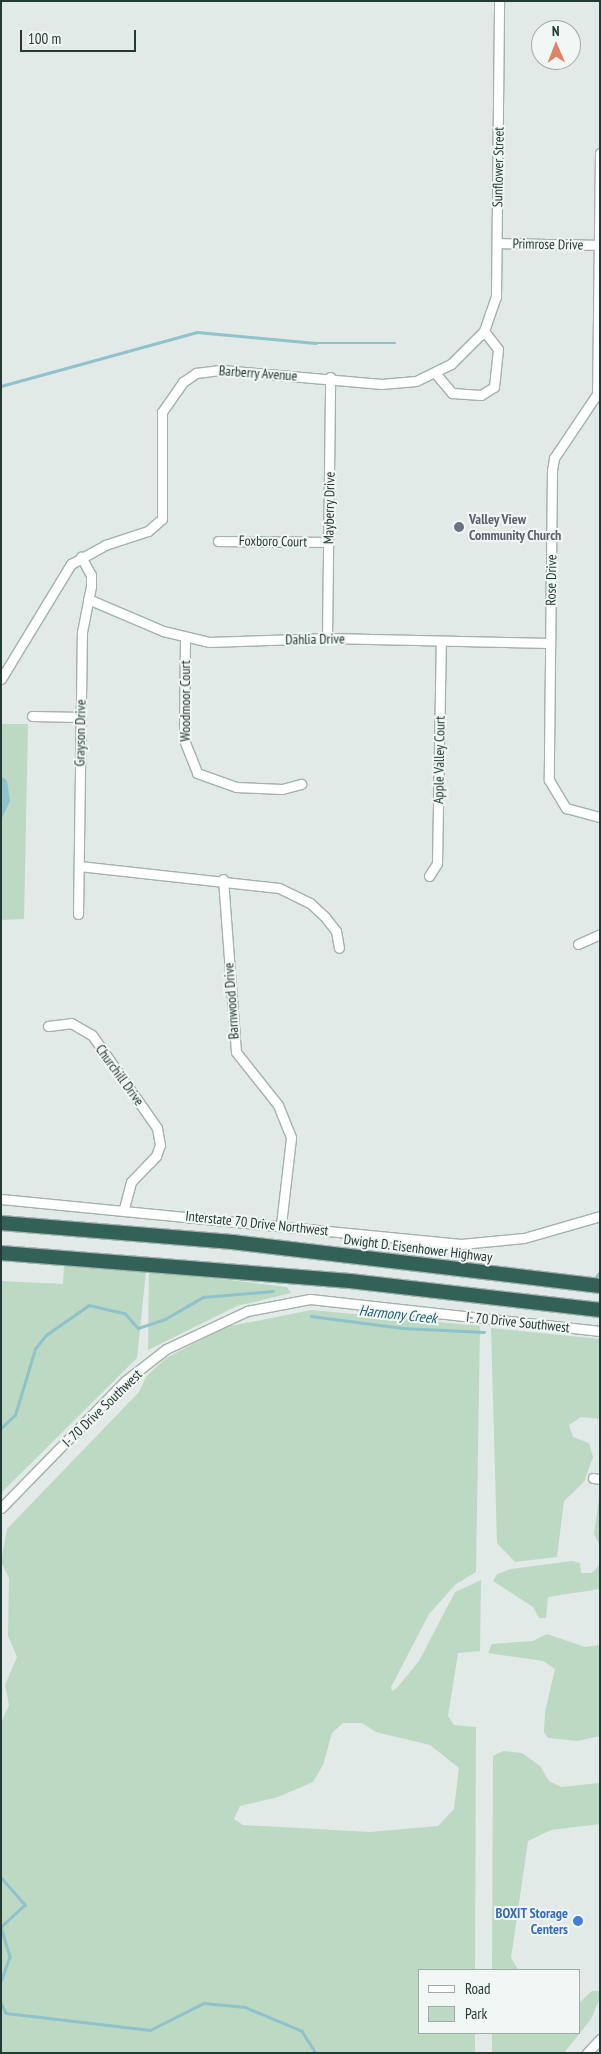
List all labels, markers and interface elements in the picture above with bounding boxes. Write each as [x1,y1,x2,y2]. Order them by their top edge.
scale bar [22,20,139,52]
north arrow [531,20,581,70]
text: N [552,22,560,40]
text: 100 m [28,29,61,48]
street label: Sunflower Street [489,127,507,207]
street label: Primrose Drive [512,235,584,253]
street label: Barberry Avenue [218,362,298,384]
street label: Mayberry Drive [320,471,338,545]
place label: Valley View Community Church [469,511,562,544]
marker: Valley View Community Church [453,521,465,533]
street label: Foxboro Court [239,532,307,550]
street label: Rose Drive [542,554,560,606]
street label: Dahlia Drive [285,630,345,648]
street label: Woodmoor Court [177,660,193,742]
street label: Grayson Drive [71,699,89,767]
street label: Apple Valley Court [430,715,448,805]
street label: Barnwood Drive [220,962,242,1040]
street label: Churchill Drive [92,1041,148,1109]
street label: Interstate 70 Drive Northwest [185,1207,329,1239]
street label: Dwight D. Eisenhower Highway [342,1230,494,1266]
water label: Harmony Creek [358,1301,438,1327]
street label: I- 70 Drive Southwest [465,1308,571,1336]
street label: I- 70 Drive Southwest [58,1366,146,1450]
place label: BOXIT Storage Centers [495,1905,568,1938]
marker: BOXIT Storage Centers [572,1915,584,1927]
legend [418,1969,581,2034]
text: Road [465,1979,491,1998]
text: Park [465,2004,487,2023]

